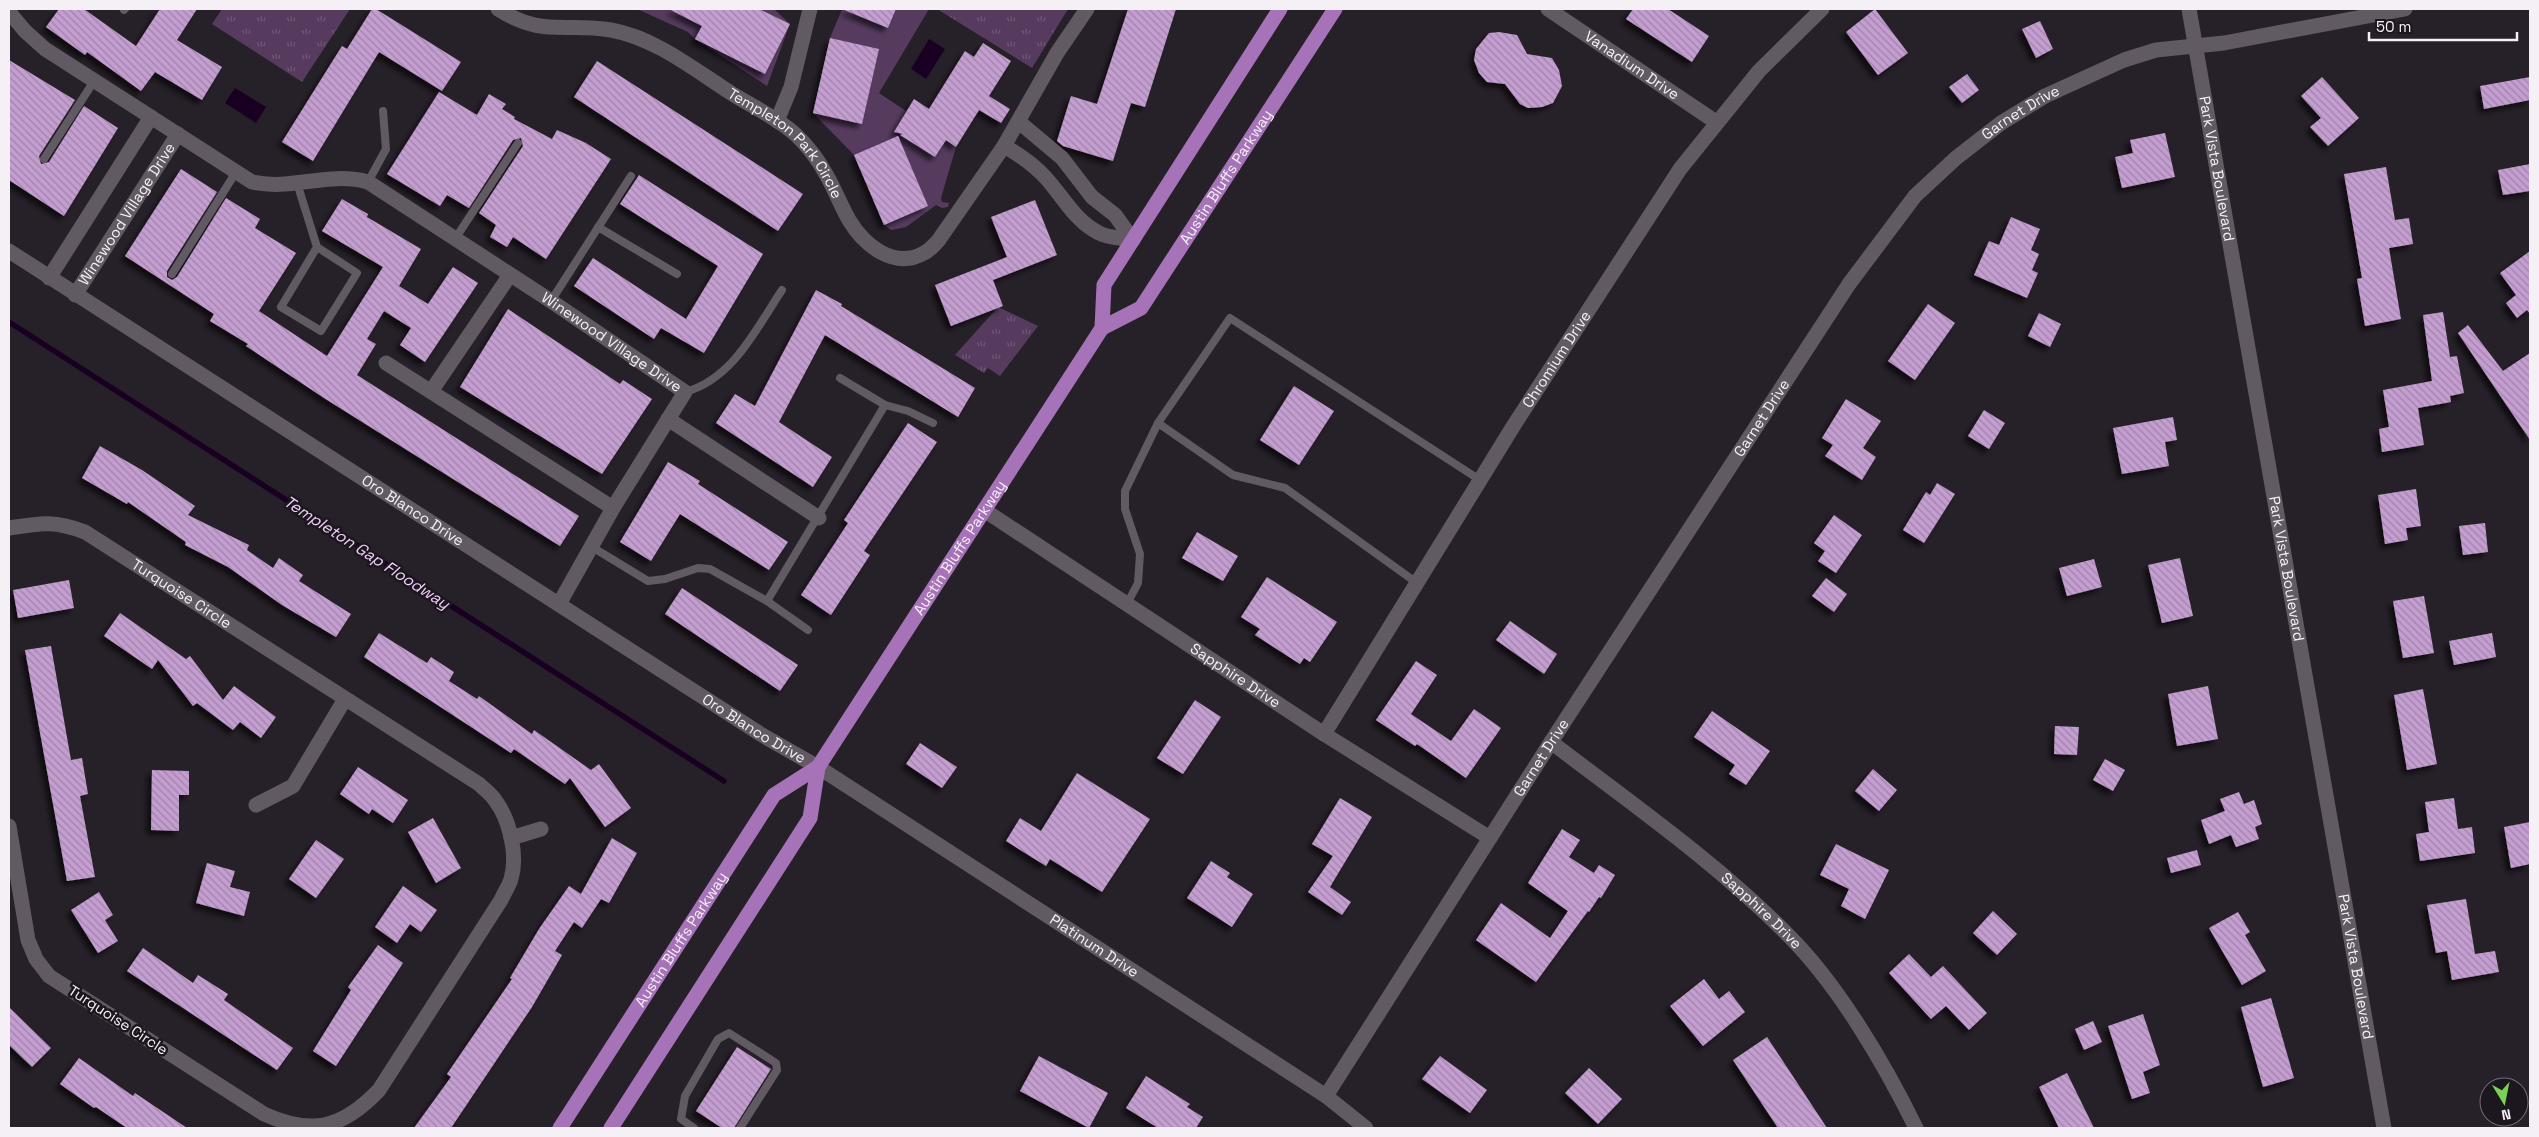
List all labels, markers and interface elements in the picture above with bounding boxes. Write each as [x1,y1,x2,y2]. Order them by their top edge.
scale bar [2369,10,2516,42]
text: 50 m [2376,17,2411,36]
street label: Vanadium Drive [1581,26,1683,104]
street label: Garnet Drive [1977,81,2062,144]
street label: Templeton Park Circle [724,84,847,202]
street label: Park Vista Boulevard [2195,94,2239,243]
street label: Austin Bluffs Parkway [1175,106,1276,248]
street label: Winewood Village Drive [74,139,179,289]
street label: Winewood Village Drive [538,287,686,396]
street label: Chromium Drive [1518,307,1595,411]
street label: Garnet Drive [1729,375,1794,460]
street label: Oro Blanco Drive [358,470,468,550]
street label: Austin Bluffs Parkway [909,477,1010,619]
water label: Templeton Gap Floodway [280,491,455,615]
street label: Park Vista Boulevard [2265,494,2309,643]
street label: Turquoise Circle [128,554,235,632]
street label: Sapphire Drive [1187,639,1284,712]
street label: Oro Blanco Drive [699,689,810,767]
street label: Garnet Drive [1509,715,1573,800]
street label: Austin Bluffs Parkway [630,868,731,1010]
street label: Sapphire Drive [1717,868,1806,953]
street label: Park Vista Boulevard [2334,892,2378,1041]
street label: Platinum Drive [1046,910,1143,981]
street label: Turquoise Circle [65,980,172,1059]
north arrow [2479,1077,2529,1127]
text: N [2500,1105,2512,1124]

